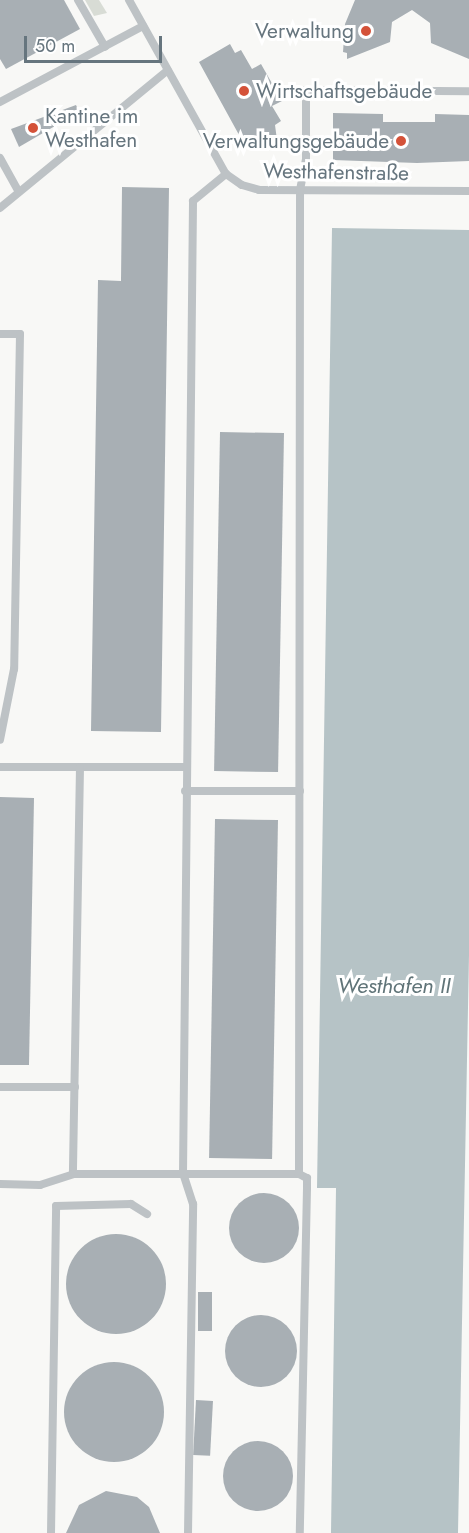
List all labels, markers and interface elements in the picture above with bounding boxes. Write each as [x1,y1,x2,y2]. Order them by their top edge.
place label: Verwaltung [255,18,354,44]
scale bar [27,24,165,62]
marker: Verwaltung [359,24,373,38]
text: 50 m [35,33,75,59]
place label: Wirtschaftsgebäude [256,78,432,104]
marker: Wirtschaftsgebäude [237,84,251,98]
place label: Kantine im Westhafen [45,103,138,153]
marker: Kantine im Westhafen [26,121,40,135]
place label: Verwaltungsgebäude [203,128,389,154]
marker: Verwaltungsgebäude [394,134,408,148]
street label: Westhafenstraße [263,158,409,186]
water label: Westhafen II [338,973,450,999]

